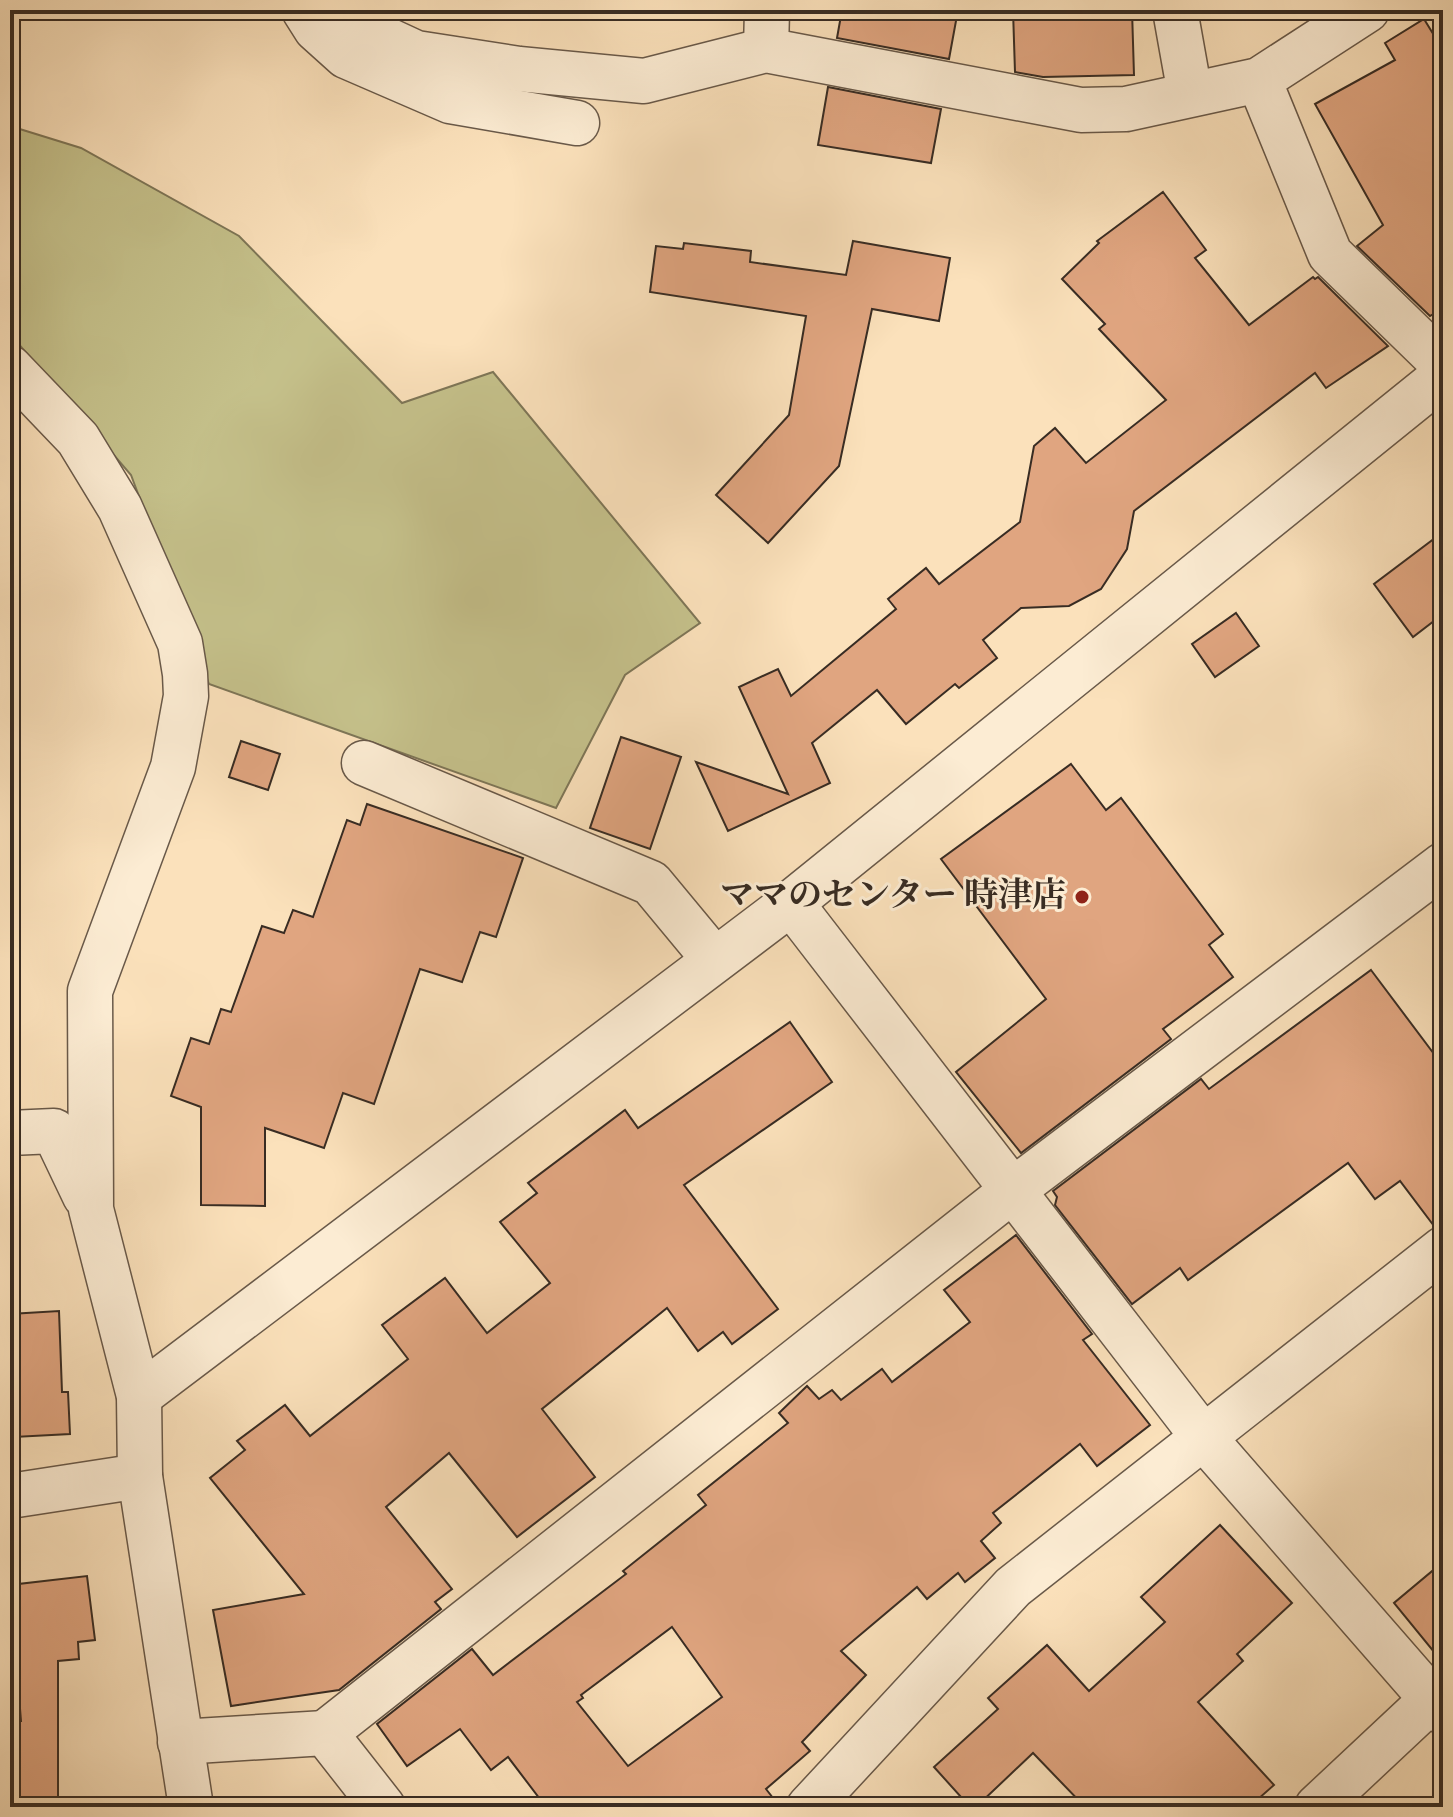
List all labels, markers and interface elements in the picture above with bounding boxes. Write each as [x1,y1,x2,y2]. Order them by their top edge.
place label: ママのセンター 時津店 [720,873,1066,922]
marker: ママのセンター 時津店 [1073,888,1091,906]

